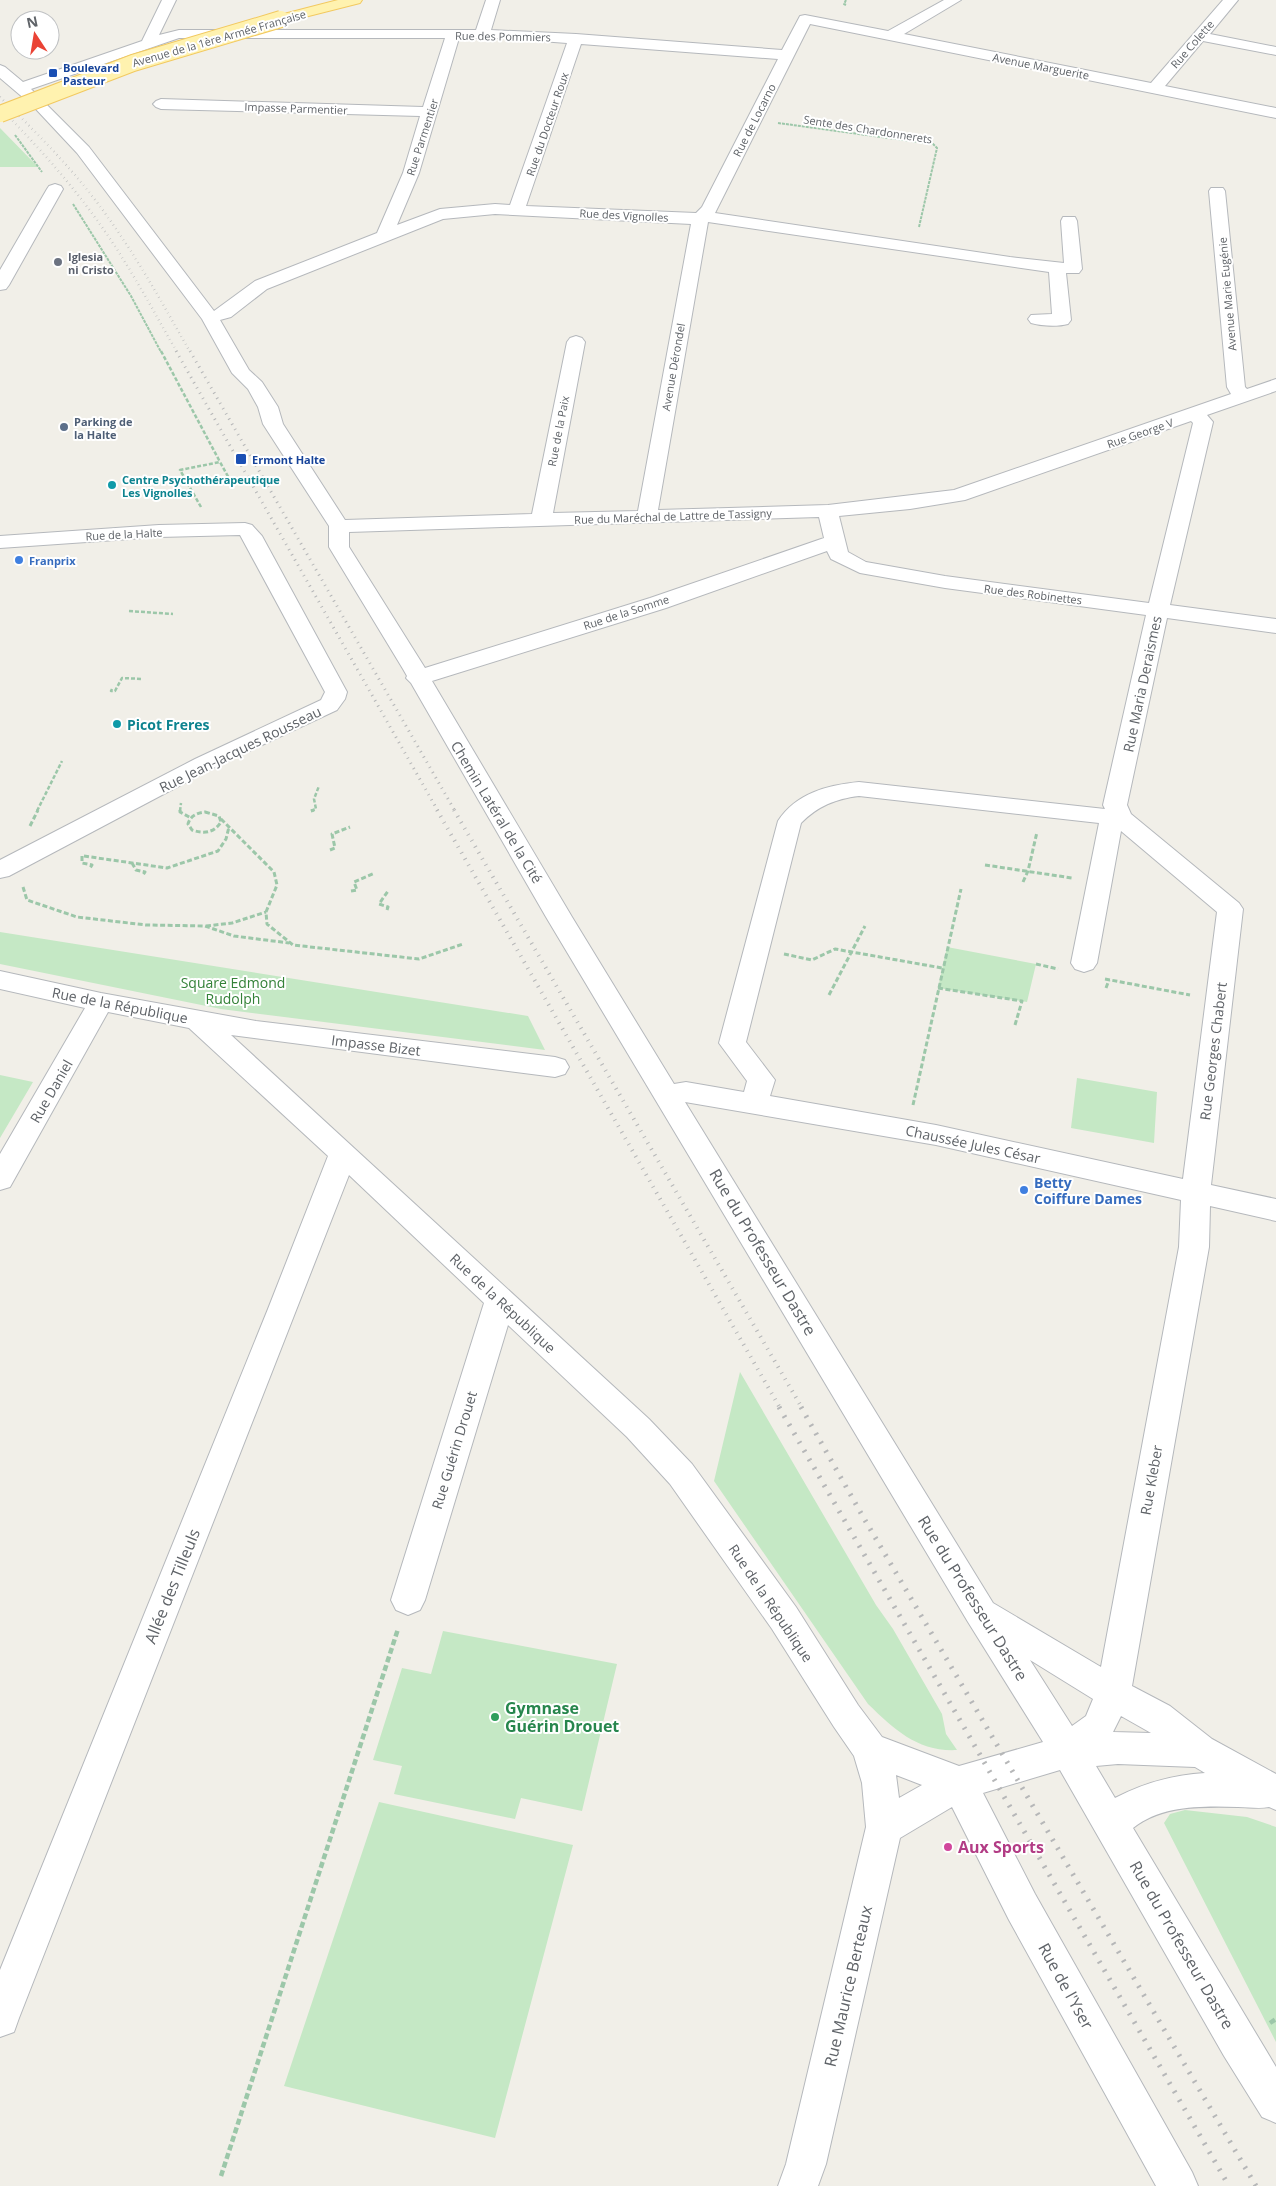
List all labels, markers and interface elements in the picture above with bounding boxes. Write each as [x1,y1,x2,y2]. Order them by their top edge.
street label: Avenue de la 1ère Armée Française [130,6,308,70]
north arrow [10,10,60,60]
text: N [25,11,40,32]
street label: Rue Colette [1167,17,1217,71]
street label: Rue des Pommiers [455,28,551,44]
street label: Avenue Marguerite [992,49,1090,83]
place label: Boulevard Pasteur [63,60,119,88]
marker: Boulevard Pasteur [47,67,59,79]
street label: Rue du Docteur Roux [522,70,572,178]
street label: Rue de Locarno [729,81,779,159]
street label: Rue Parmentier [402,96,442,177]
street label: Impasse Parmentier [244,99,348,117]
street label: Sente des Chardonnerets [803,111,933,147]
street label: Rue des Vignolles [579,205,669,225]
street label: Avenue Marie Eugénie [1215,236,1239,352]
place label: Iglesia ni Cristo [68,249,114,277]
marker: Iglesia ni Cristo [52,256,64,268]
street label: Avenue Dérondel [658,322,688,412]
street label: Rue de la Paix [544,394,572,467]
place label: Parking de la Halte [74,414,133,442]
street label: Rue George V [1105,414,1176,451]
marker: Parking de la Halte [58,421,70,433]
marker: Ermont Halte [234,452,248,466]
place label: Ermont Halte [252,452,326,467]
place label: Centre Psychothérapeutique Les Vignolles [122,472,280,500]
marker: Centre Psychothérapeutique Les Vignolles [106,479,118,491]
street label: Rue du Maréchal de Lattre de Tassigny [574,505,773,527]
street label: Rue de la Halte [85,524,163,544]
place label: Franprix [29,553,76,568]
marker: Franprix [13,554,25,566]
street label: Rue des Robinettes [983,581,1083,607]
street label: Rue de la Somme [581,591,671,633]
street label: Rue Maria Deraismes [1118,614,1166,754]
street label: Rue Jean-Jacques Rousseau [156,701,324,797]
place label: Picot Freres [127,715,210,734]
marker: Picot Freres [111,718,123,730]
street label: Chemin Latéral de la Cité [447,737,547,887]
park label: Square Edmond Rudolph [181,973,285,1008]
street label: Rue Georges Chabert [1195,981,1231,1121]
street label: Rue de la République [50,983,190,1028]
street label: Impasse Bizet [330,1030,422,1060]
street label: Rue Daniel [25,1056,77,1126]
street label: Chaussée Jules César [904,1120,1042,1168]
street label: Rue du Professeur Dastre [704,1165,822,1339]
place label: Betty Coiffure Dames [1034,1173,1142,1208]
marker: Betty Coiffure Dames [1018,1184,1030,1196]
street label: Rue de la République [446,1249,560,1357]
street label: Rue Guérin Drouet [427,1389,481,1511]
street label: Rue Kleber [1135,1443,1167,1517]
street label: Rue du Professeur Dastre [913,1511,1033,1685]
street label: Allée des Tilleuls [139,1525,205,1647]
street label: Rue de la République [725,1540,818,1666]
place label: Gymnase Guérin Drouet [505,1697,619,1737]
marker: Gymnase Guérin Drouet [489,1711,501,1723]
place label: Aux Sports [958,1836,1044,1858]
marker: Aux Sports [942,1841,954,1853]
street label: Rue du Professeur Dastre [1125,1857,1239,2033]
street label: Rue Maurice Berteaux [819,1903,877,2069]
street label: Rue de l'Yser [1033,1939,1099,2033]

